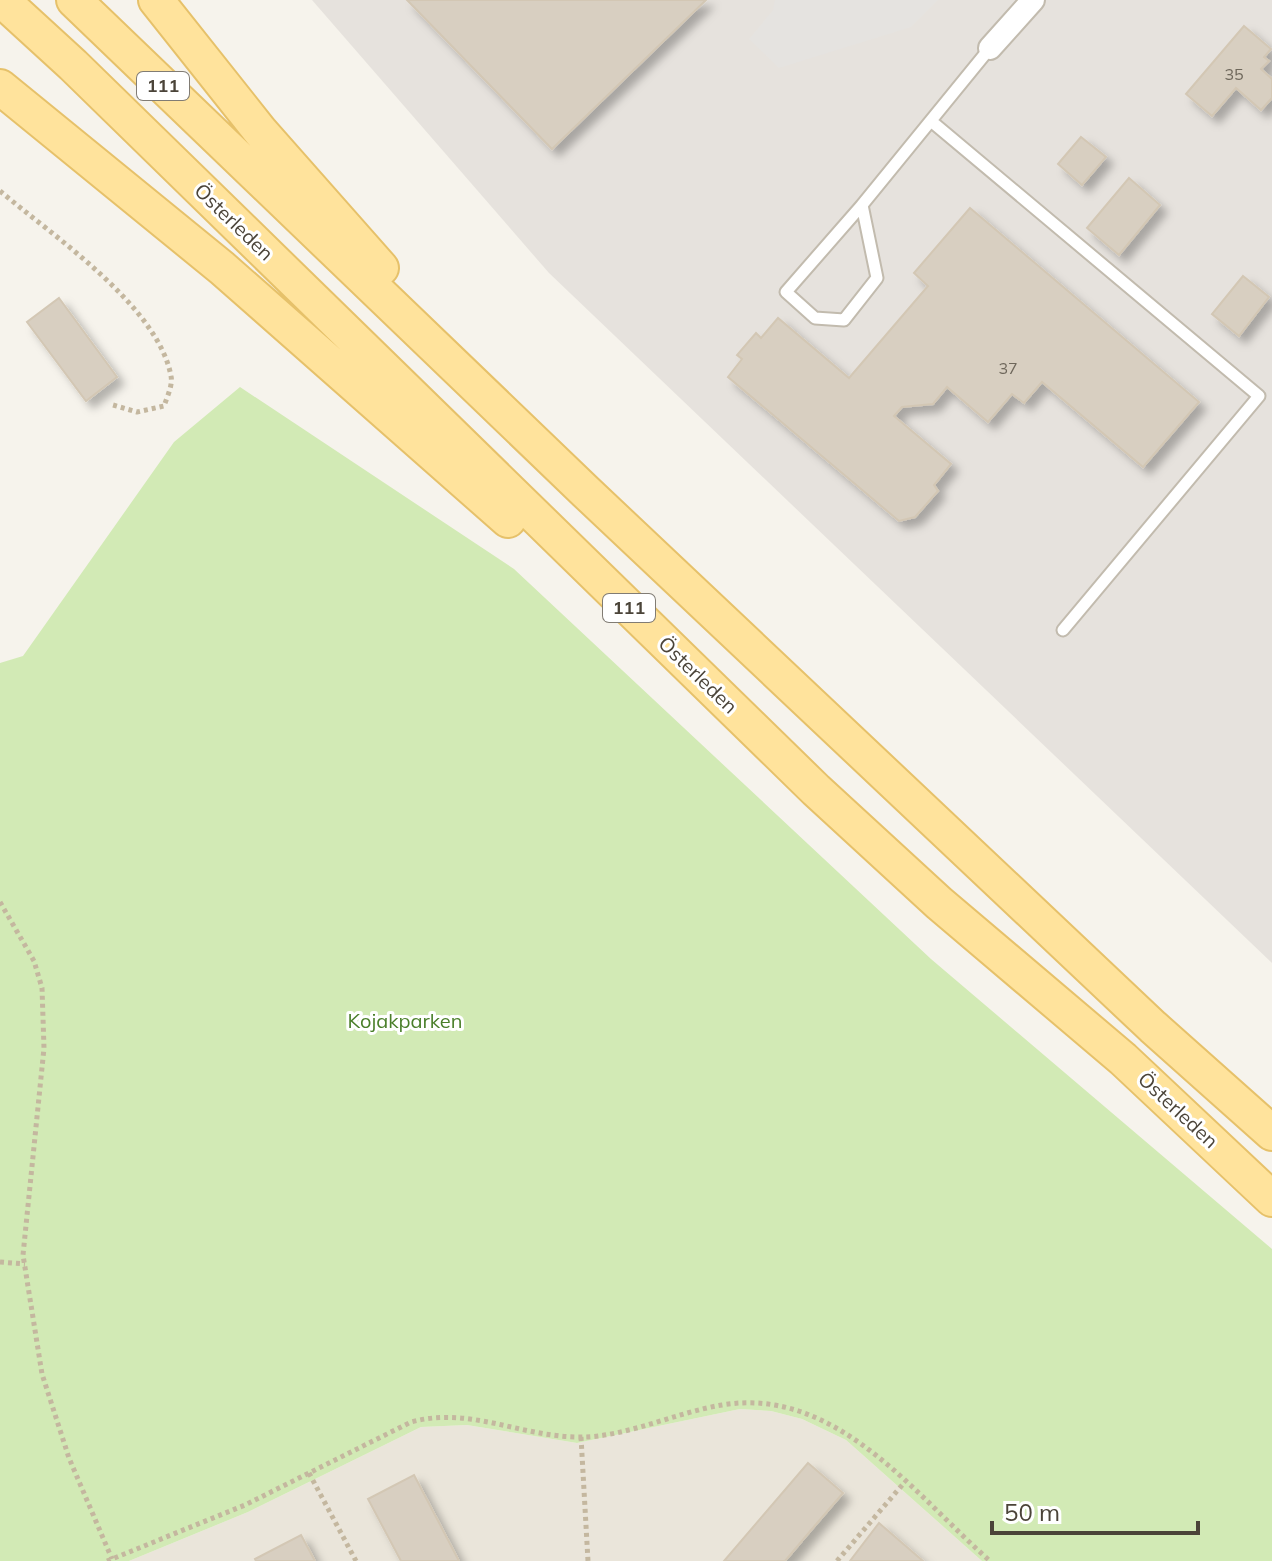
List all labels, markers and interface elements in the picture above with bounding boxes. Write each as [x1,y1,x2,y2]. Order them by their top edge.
house number: 35 [1224,64,1244,84]
road number: 111 [137,72,189,100]
street label: Österleden [190,178,279,266]
house number: 37 [998,358,1018,378]
road number: 111 [603,594,655,622]
street label: Österleden [654,631,743,719]
park label: Kojakparken [348,1008,462,1033]
street label: Österleden [1133,1066,1224,1153]
scale bar [992,1485,1198,1535]
text: 50 m [1004,1497,1060,1527]

